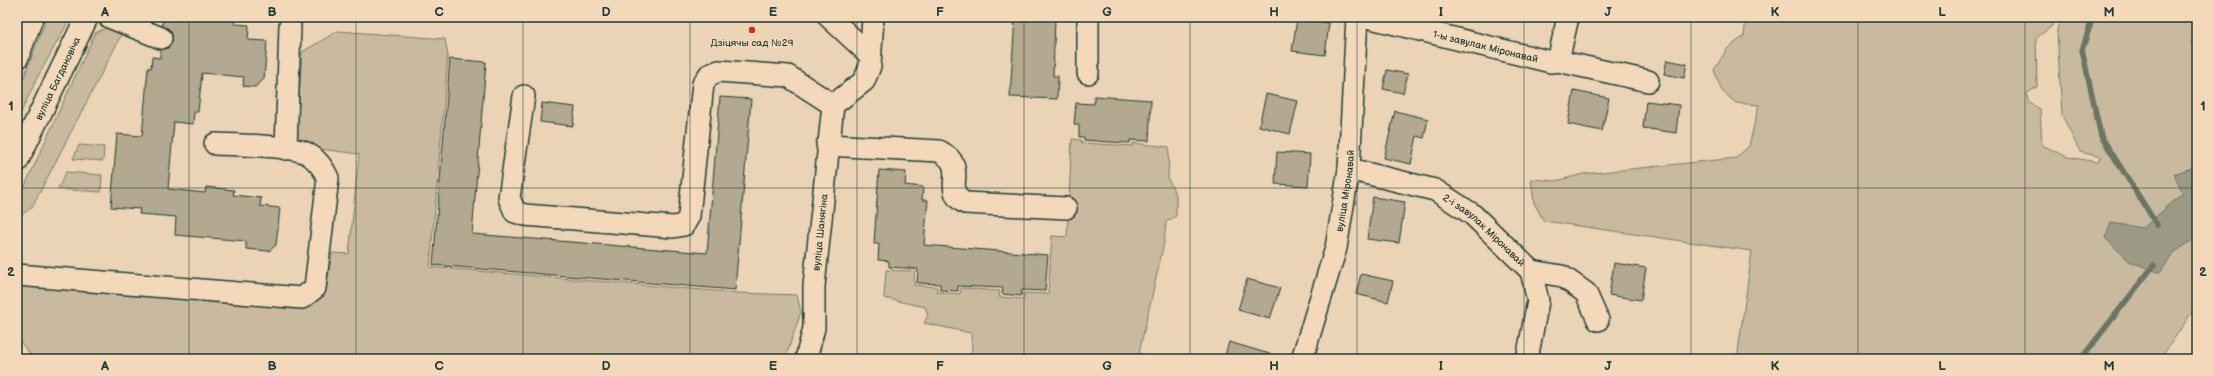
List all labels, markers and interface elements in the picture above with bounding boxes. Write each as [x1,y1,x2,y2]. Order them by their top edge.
text: A [100,4,109,20]
text: B [267,4,277,20]
text: C [434,4,444,20]
text: D [601,4,611,20]
text: E [769,4,778,20]
text: F [936,4,944,20]
text: G [1102,4,1112,20]
text: H [1269,4,1279,20]
text: I [1439,4,1443,20]
text: J [1604,4,1612,20]
text: K [1771,4,1780,20]
text: L [1938,4,1946,20]
text: M [2103,4,2115,20]
marker: Дзіцячы сад №29 [747,25,757,35]
street label: 1-ы завулак Міронавай [1431,28,1539,66]
street label: вуліца Багдановіча [33,35,83,122]
place label: Дзіцячы сад №29 [711,37,794,49]
text: 1 [8,98,14,114]
text: 1 [2200,98,2206,114]
street label: вуліца Міронавай [1334,149,1357,233]
street label: 2-і завулак Міронавай [1440,192,1527,269]
street label: вуліца Шанягіна [811,193,831,272]
text: 2 [7,264,15,280]
text: 2 [2199,264,2207,280]
text: A [100,358,109,374]
text: B [267,358,277,374]
text: C [434,358,444,374]
text: D [601,358,611,374]
text: E [769,358,778,374]
text: F [936,358,944,374]
text: G [1102,358,1112,374]
text: H [1269,358,1279,374]
text: I [1439,358,1443,374]
text: J [1604,358,1612,374]
text: K [1771,358,1780,374]
text: L [1938,358,1946,374]
text: M [2103,358,2115,374]

